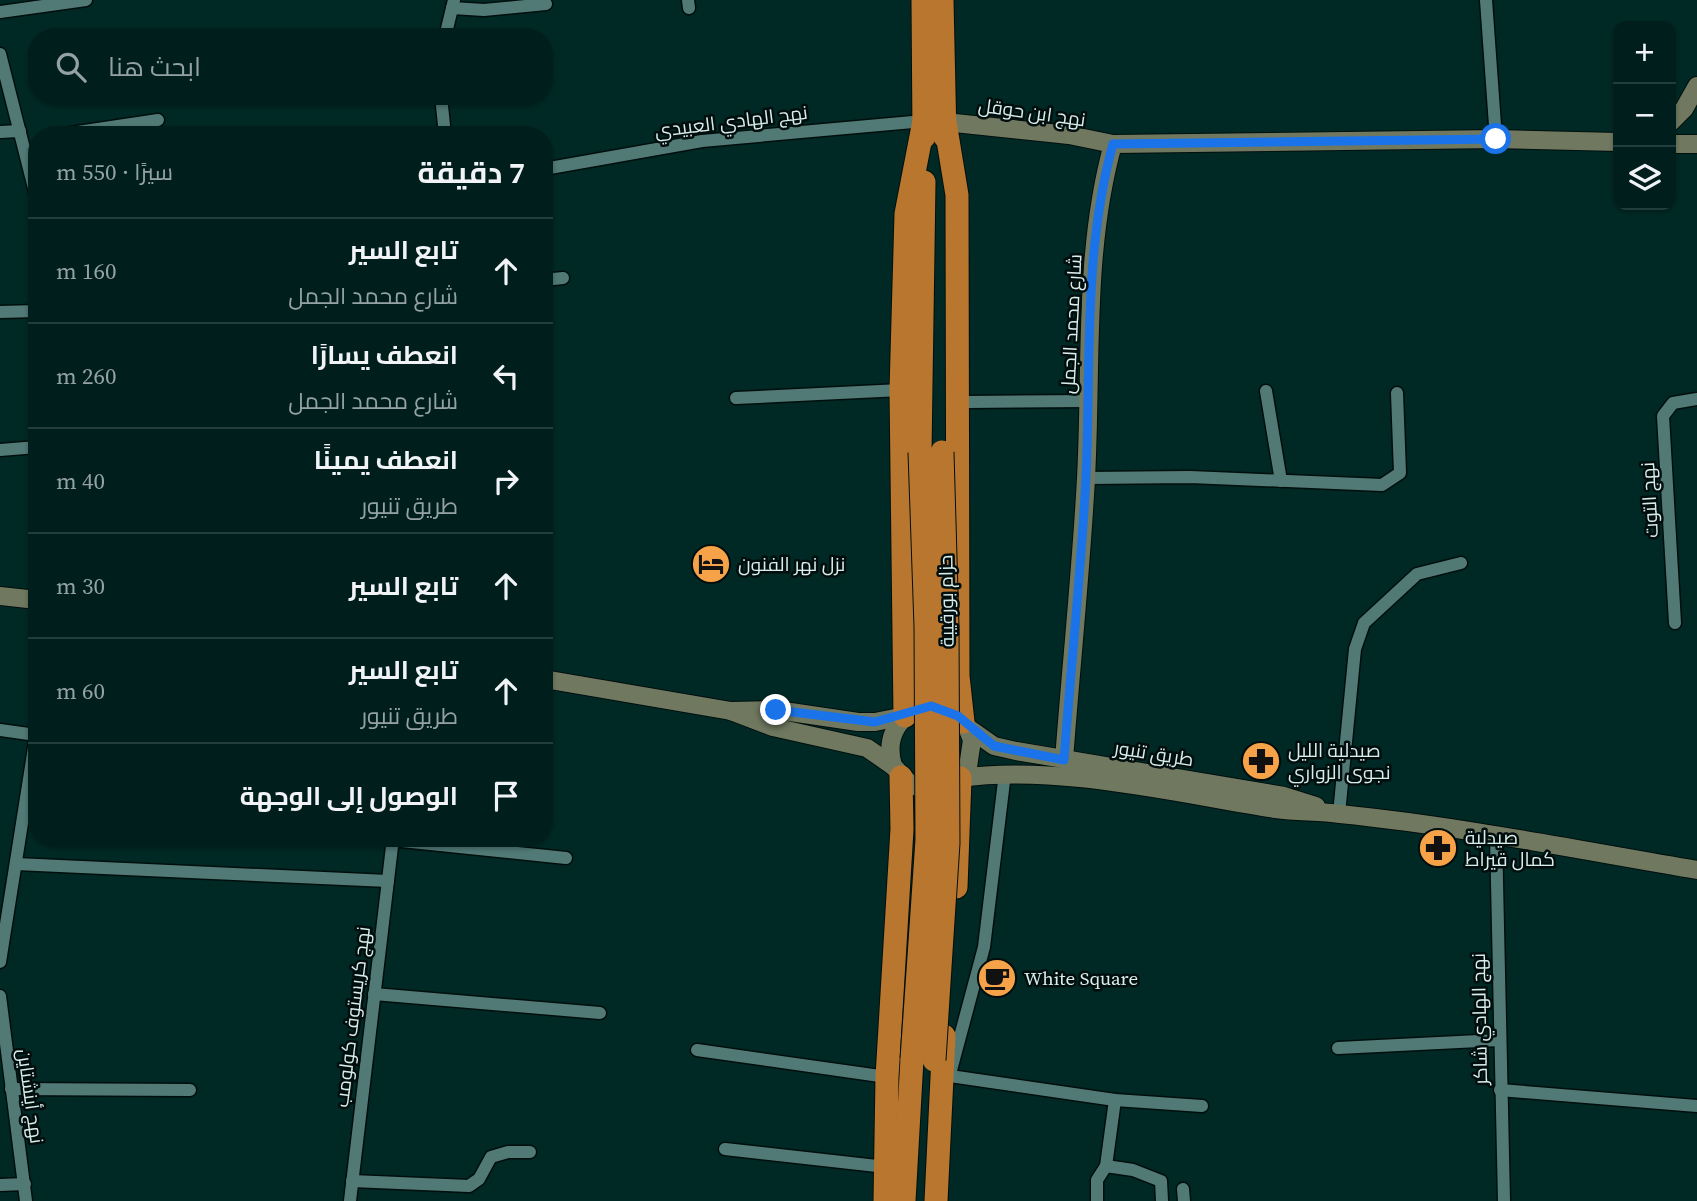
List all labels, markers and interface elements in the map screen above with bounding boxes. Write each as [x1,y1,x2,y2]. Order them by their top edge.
map controls [1613,21,1676,210]
button: + [1613,21,1676,84]
search box [28,28,553,105]
icon: search [52,48,90,86]
text: ابحث هنا [108,49,201,85]
button: − [1613,84,1676,147]
street label: نهج ابن حوقل [976,92,1087,133]
street label: نهج الهادي العبيدي [653,99,809,145]
route start [1480,123,1511,154]
button: layers [1613,147,1676,210]
text: 7 دقيقة [418,152,525,193]
text: سيرًا · 550 m [56,156,173,188]
text: تابع السير [349,232,458,268]
icon: ahead [487,252,525,290]
street label: شارع محمد الجمل [1054,253,1089,395]
text: 160 m [56,255,117,287]
text: شارع محمد الجمل [288,280,458,312]
text: انعطف يسارًا [311,337,458,373]
icon: left [487,357,525,395]
text: 260 m [56,360,117,392]
text: شارع محمد الجمل [288,385,458,417]
text: انعطف يمينًا [314,442,458,478]
street label: نهج التوت [1634,461,1665,539]
icon: right [487,462,525,500]
text: 40 m [56,465,105,497]
text: طريق تنيور [361,490,458,522]
hotel icon: نزل نهر الفنون [690,543,732,585]
place label: نزل نهر الفنون [738,551,845,577]
street label: حزام بورقيبة [932,555,961,647]
icon: ahead [487,567,525,605]
text: تابع السير [349,568,458,604]
text: 30 m [56,570,105,602]
text: تابع السير [349,652,458,688]
icon: ahead [487,672,525,710]
text: 60 m [56,675,105,707]
route end [760,694,791,725]
text: طريق تنيور [361,700,458,732]
street label: طريق تنيور [1111,734,1196,772]
place label: صيدلية الليل نجوى الزواري [1288,737,1391,787]
pharmacy icon: صيدلية الليل نجوى الزواري [1240,740,1282,782]
icon: arrive [487,777,525,815]
text: الوصول إلى الوجهة [240,778,458,814]
place label: صيدلية كمال قيراط [1465,824,1555,872]
pharmacy icon: صيدلية كمال قيراط [1417,827,1459,869]
street label: نهج كريستوف كولومب [328,925,377,1109]
street label: نهج الهادي شاكر [1465,953,1495,1086]
cafe icon: White Square [976,957,1018,999]
place label: White Square [1024,965,1138,991]
street label: نهج أينشتاين [10,1047,51,1145]

